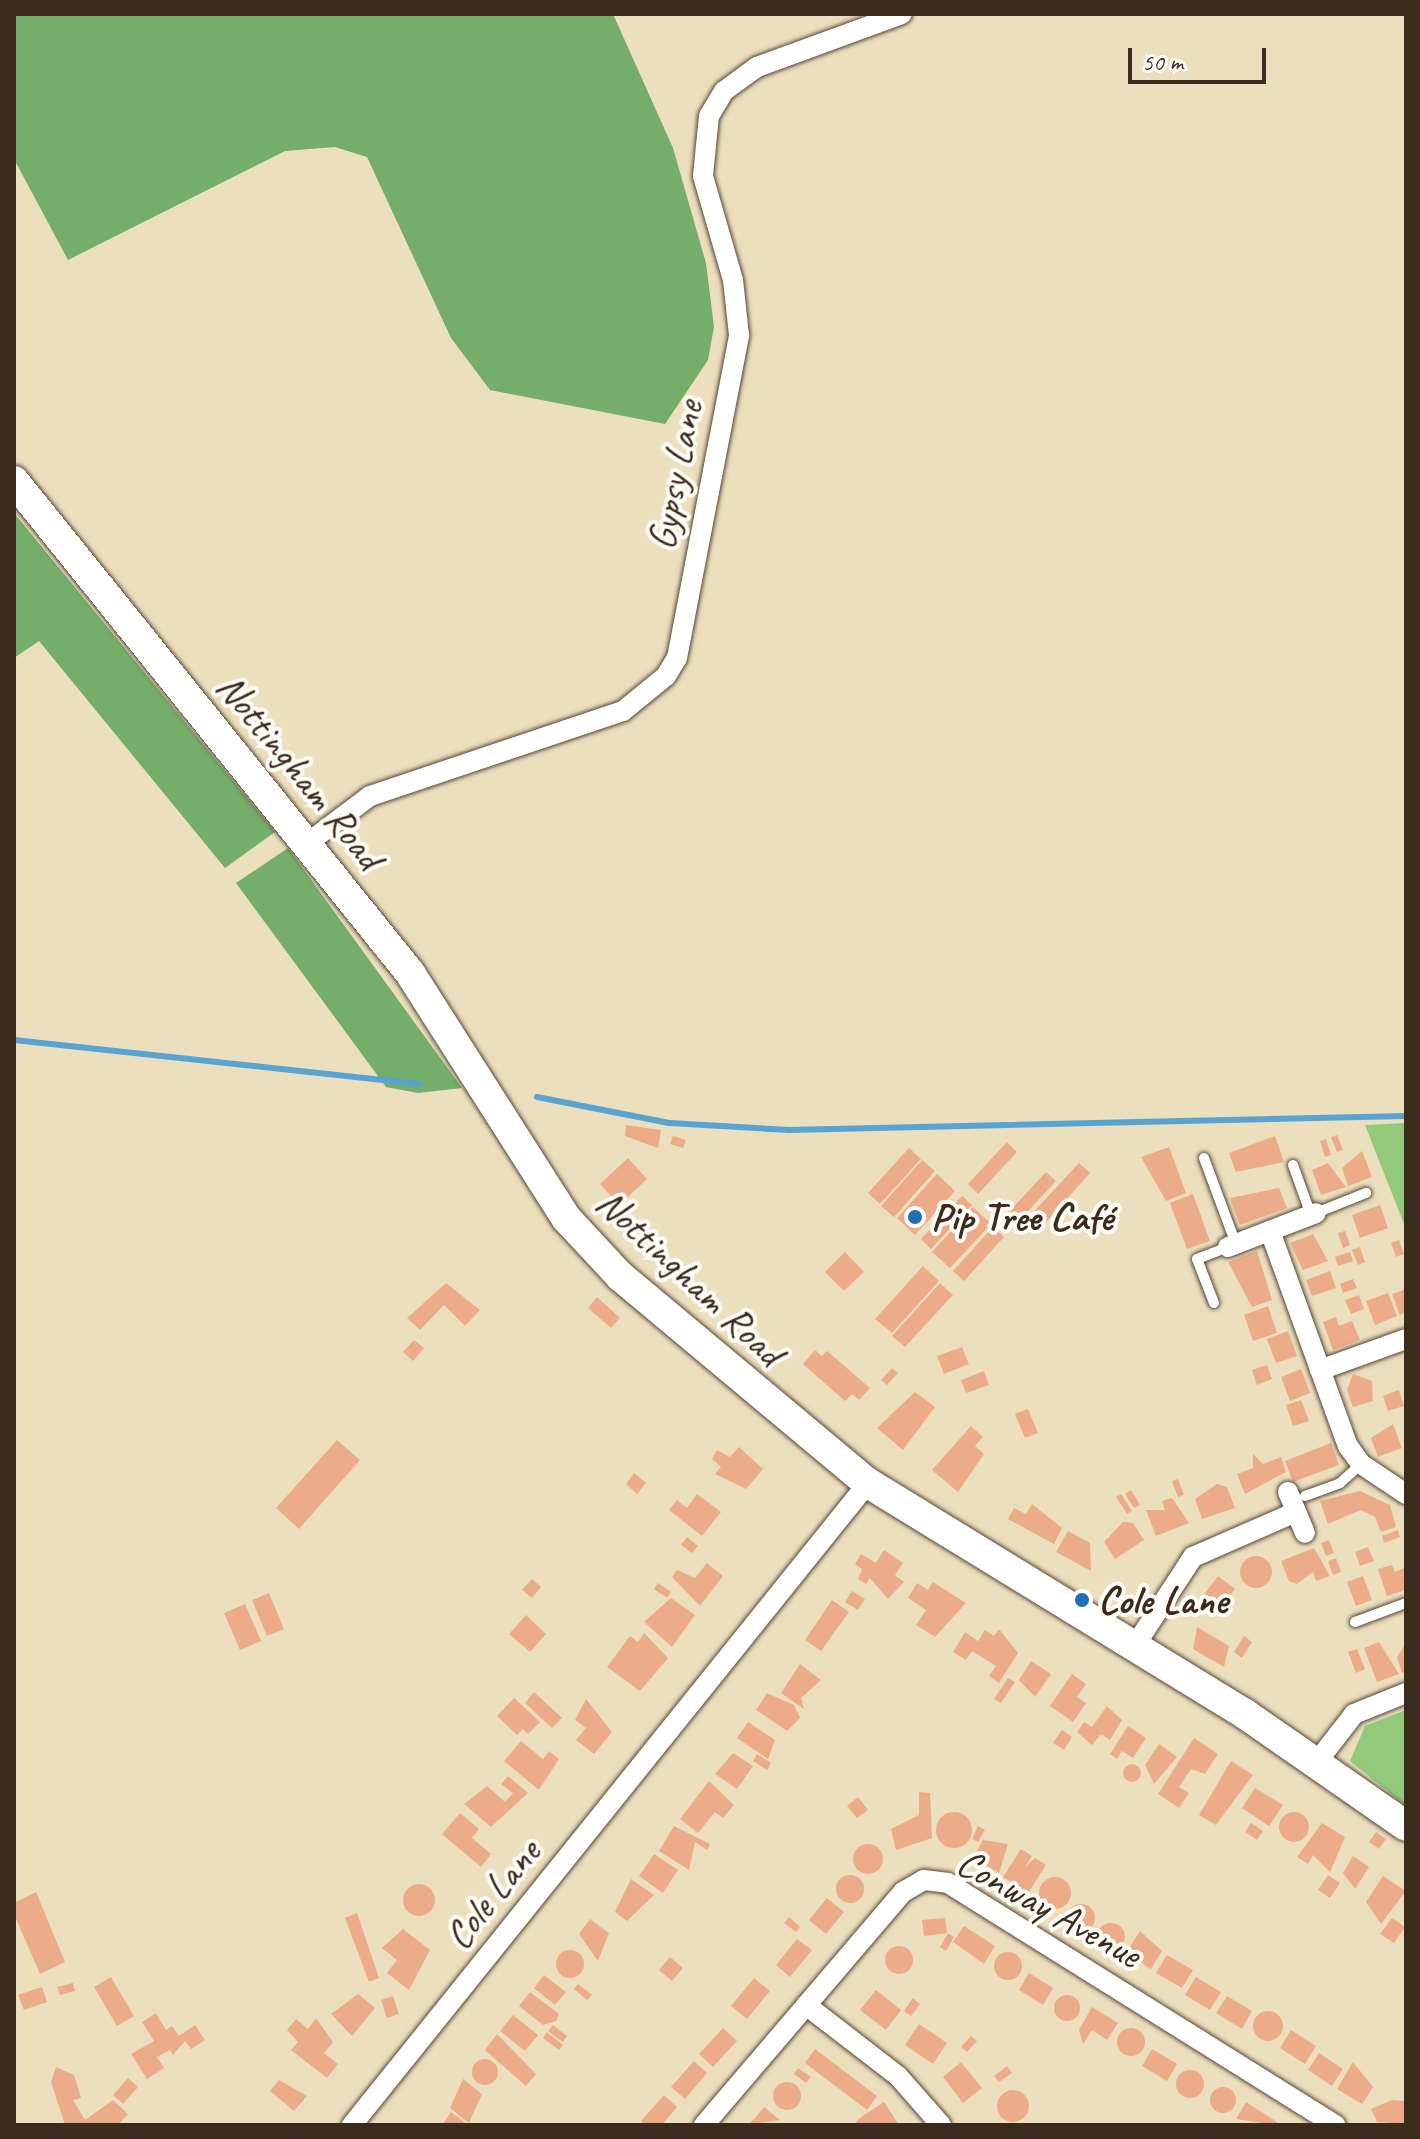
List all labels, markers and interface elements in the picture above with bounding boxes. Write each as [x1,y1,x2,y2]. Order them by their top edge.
scale bar [1132,32,1270,82]
text: 50 m [1142,47,1183,77]
street label: Gypsy Lane [637,396,713,554]
street label: Nottingham Road [207,663,393,879]
street label: Nottingham Road [587,1178,793,1376]
place label: Pip Tree Café [931,1193,1111,1241]
marker: Pip Tree Café [906,1208,924,1226]
place label: Cole Lane [1098,1576,1228,1624]
marker: Cole Lane [1073,1591,1091,1609]
street label: Cole Lane [433,1829,551,1959]
street label: Conway Avenue [949,1838,1149,1978]

